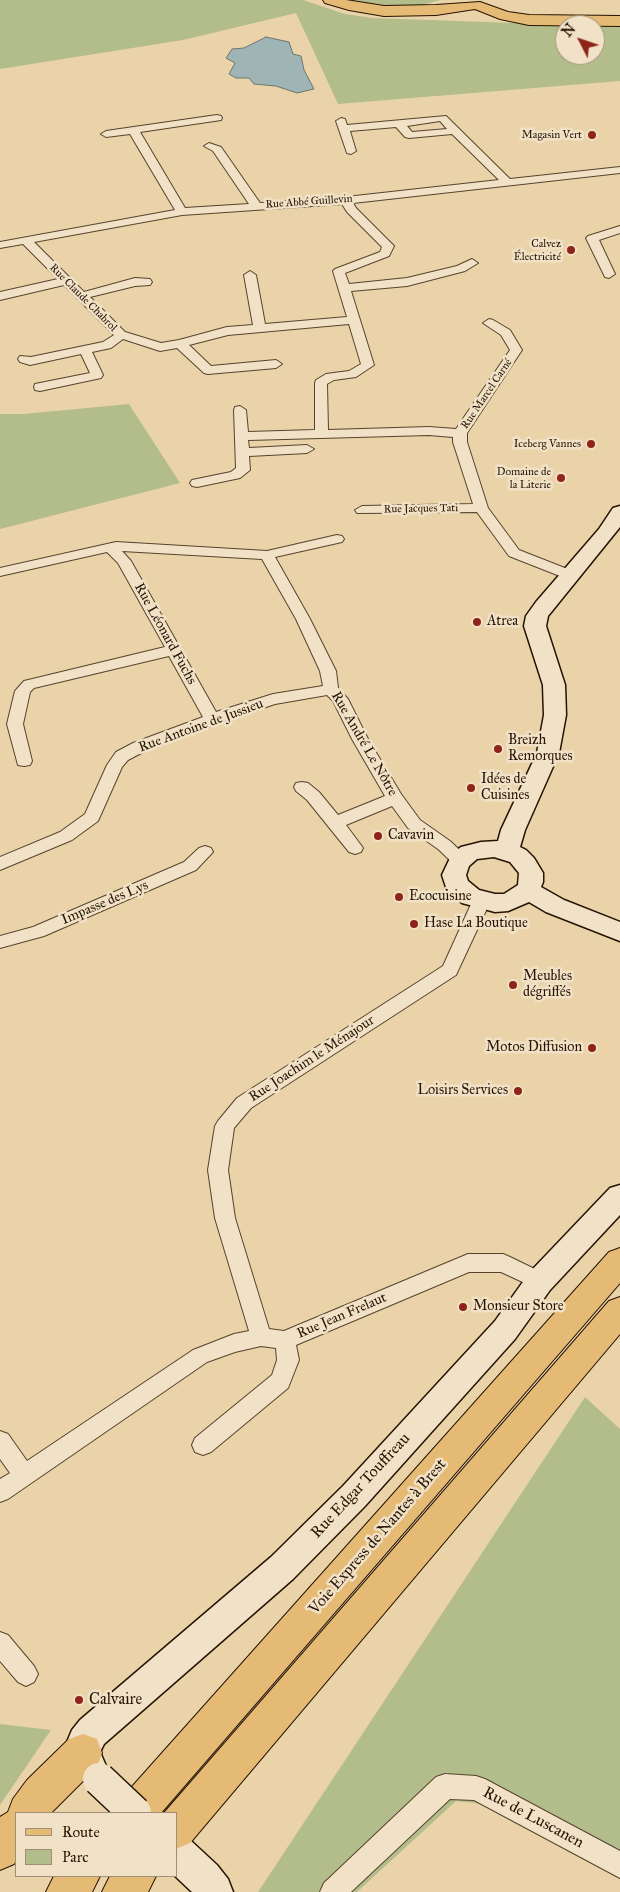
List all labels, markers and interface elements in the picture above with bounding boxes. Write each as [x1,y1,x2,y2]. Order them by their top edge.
north arrow [555,15,605,65]
text: N [559,20,579,41]
place label: Magasin Vert [521,128,582,142]
marker: Magasin Vert [586,129,598,141]
street label: Rue Abbé Guillevin [265,192,353,212]
place label: Calvez Électricité [514,237,561,263]
marker: Calvez Électricité [565,244,577,256]
street label: Rue Claude Chabrol [46,261,120,335]
street label: Rue Marcel Carné [459,356,515,432]
place label: Iceberg Vannes [514,437,581,451]
marker: Iceberg Vannes [585,438,597,450]
place label: Domaine de la Literie [497,465,551,491]
marker: Domaine de la Literie [555,472,567,484]
street label: Rue Jacques Tati [384,502,458,516]
street label: Rue Léonard Fuchs [130,580,200,688]
place label: Atrea [487,614,518,630]
marker: Atrea [471,616,483,628]
street label: Rue André Le Nôtre [327,689,401,799]
street label: Rue Antoine de Jussieu [136,696,266,756]
place label: Breizh Remorques [508,733,573,766]
marker: Breizh Remorques [492,743,504,755]
place label: Idées de Cuisines [481,772,529,804]
marker: Idées de Cuisines [465,782,477,794]
place label: Cavavin [388,828,434,844]
marker: Cavavin [372,830,384,842]
street label: Impasse des Lys [59,877,151,929]
place label: Ecocuisine [409,889,472,905]
marker: Ecocuisine [393,891,405,903]
place label: Hase La Boutique [424,916,528,932]
marker: Hase La Boutique [408,918,420,930]
place label: Meubles dégriffés [523,969,572,1002]
marker: Meubles dégriffés [507,979,519,991]
street label: Rue Joachim le Ménajour [246,1012,378,1106]
place label: Motos Diffusion [486,1040,582,1056]
marker: Motos Diffusion [586,1042,598,1054]
place label: Loisirs Services [418,1083,508,1099]
marker: Loisirs Services [512,1085,524,1097]
street label: Rue Jean Frelaut [295,1290,389,1342]
place label: Monsieur Store [473,1299,564,1315]
marker: Monsieur Store [457,1301,469,1313]
street label: Rue Edgar Touffreau [307,1429,415,1543]
street label: Voie Express de Nantes à Brest [305,1455,451,1619]
place label: Calvaire [89,1690,142,1710]
marker: Calvaire [73,1694,85,1706]
street label: Rue de Luscanen [479,1783,587,1853]
legend [15,1812,178,1877]
text: Route [62,1823,100,1841]
text: Parc [62,1848,89,1866]

